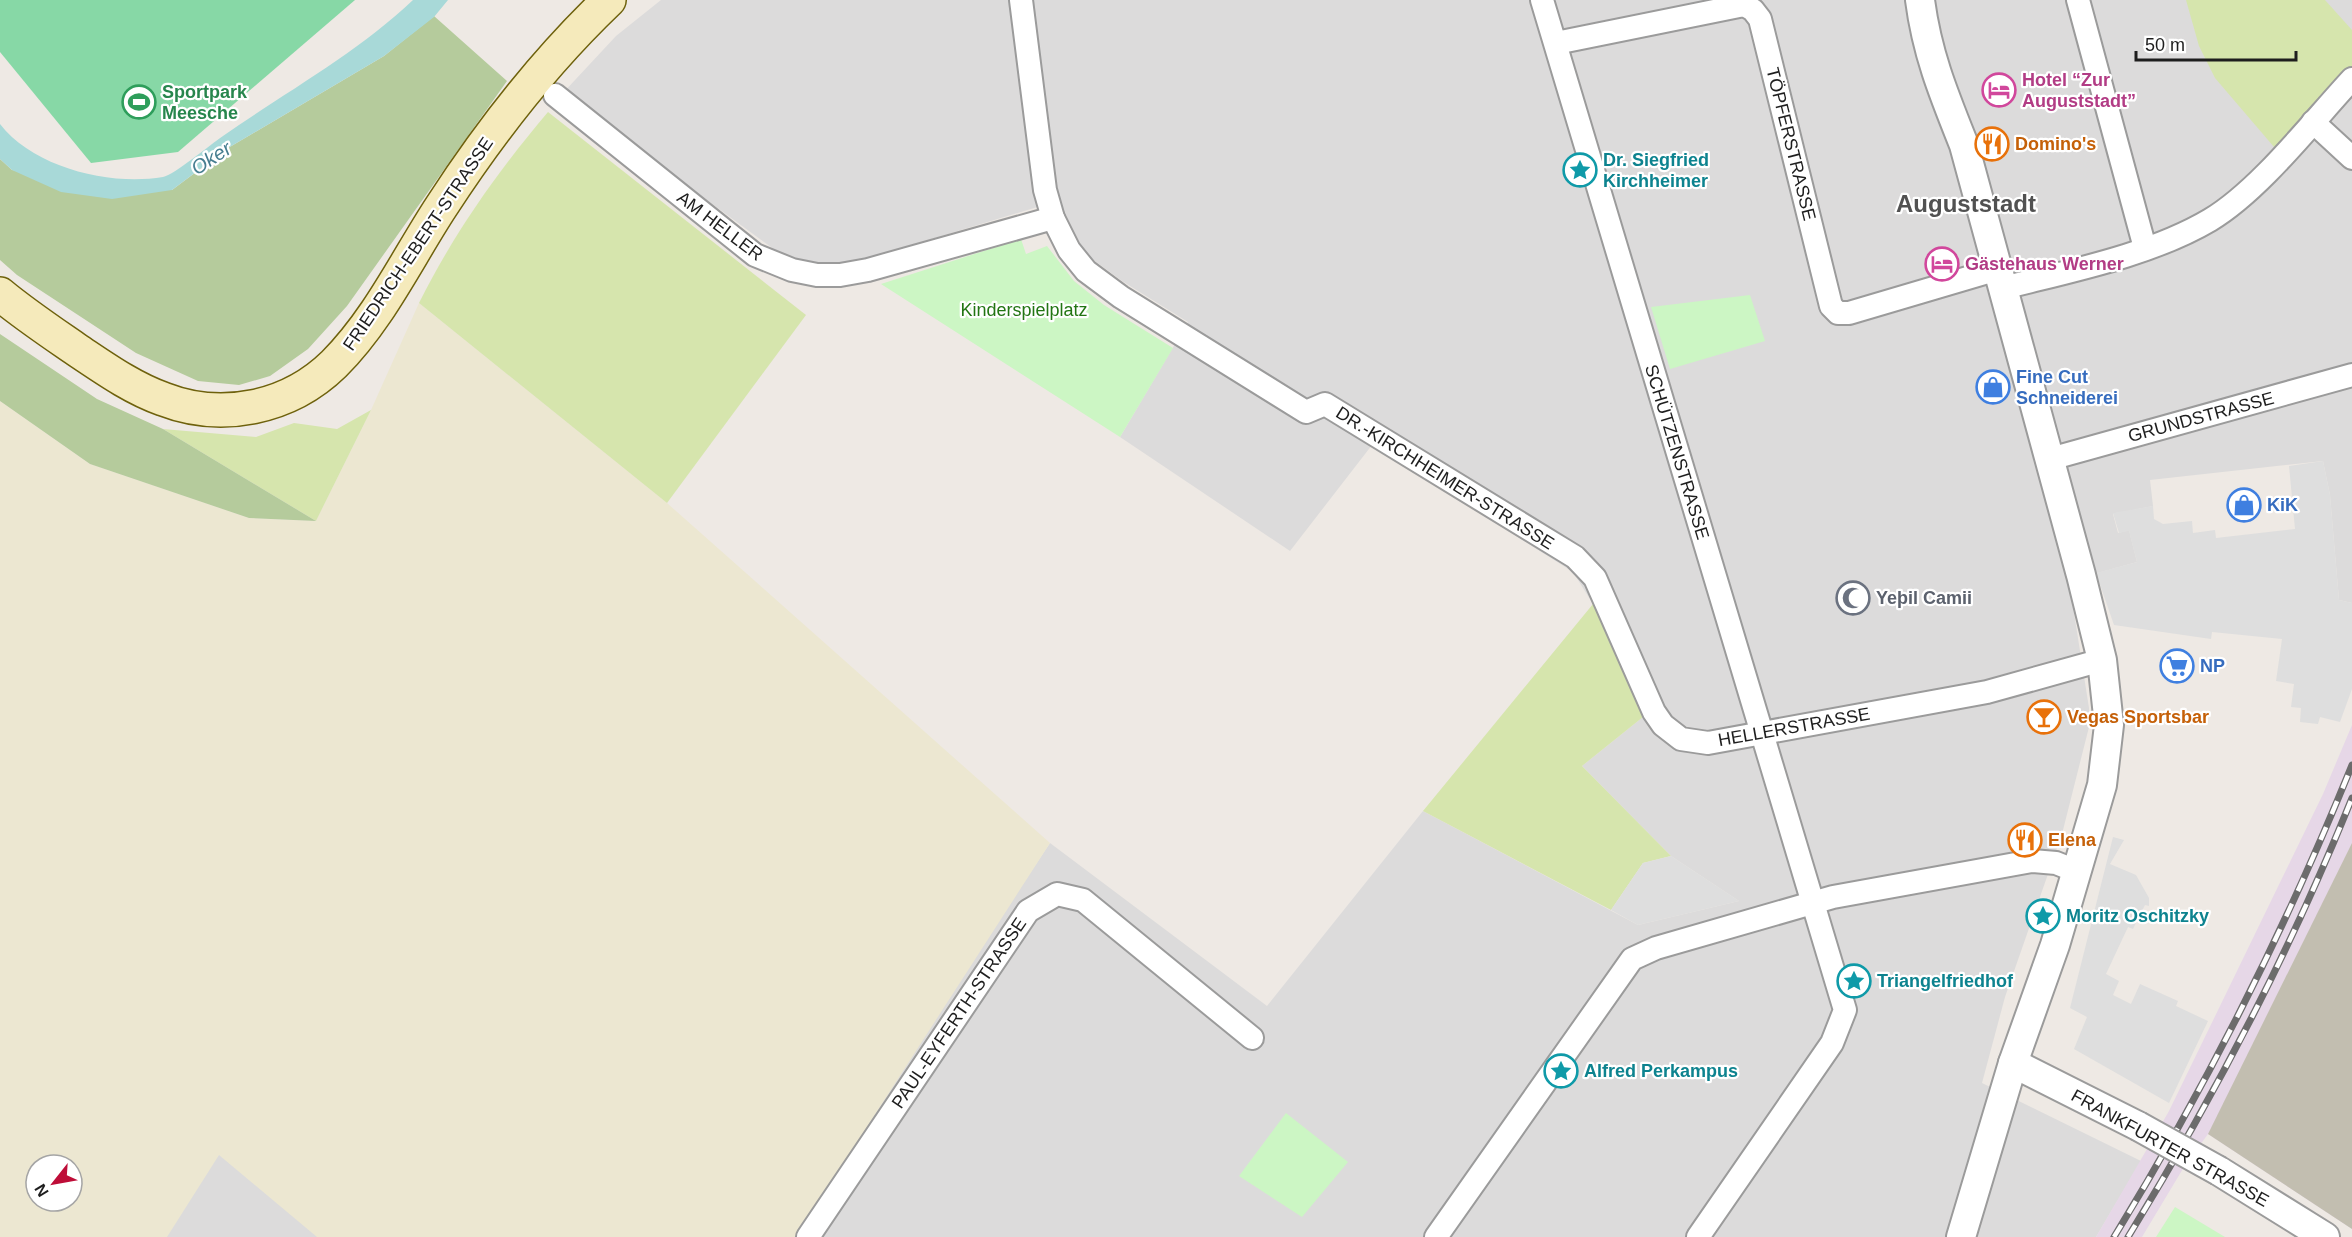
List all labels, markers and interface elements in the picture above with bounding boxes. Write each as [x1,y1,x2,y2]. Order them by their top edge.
scale bar [2136,24,2296,62]
text: 50 m [2145,35,2185,55]
street label: TÖPFERSTRASSE [1762,65,1820,223]
place label: Hotel “Zur Auguststadt” [2022,70,2136,111]
hotel icon: Hotel “Zur Auguststadt” [1981,72,2017,108]
place label: Sportpark Meesche [162,82,248,123]
sports icon: Sportpark Meesche [121,84,157,120]
restaurant icon: Domino's [1974,126,2010,162]
street label: FRIEDRICH-EBERT-STRASSE [339,134,497,354]
place label: Domino's [2015,134,2096,154]
water label: Oker [187,136,236,179]
place label: Dr. Siegfried Kirchheimer [1603,150,1709,191]
place icon: Dr. Siegfried Kirchheimer [1562,152,1598,188]
street label: AM HELLER [673,187,767,265]
district label: Auguststadt [1896,190,2036,217]
hotel icon: Gästehaus Werner [1924,246,1960,282]
place label: Gästehaus Werner [1965,254,2124,274]
park label: Kinderspielplatz [960,300,1088,320]
street label: SCHÜTZENSTRASSE [1641,362,1713,542]
place label: Fine Cut Schneiderei [2016,367,2118,408]
shop icon: Fine Cut Schneiderei [1975,369,2011,405]
street label: GRUNDSTRASSE [2126,388,2276,446]
street label: DR.-KIRCHHEIMER-STRASSE [1332,402,1558,554]
shop icon: KiK [2226,487,2262,523]
place label: KiK [2267,495,2298,515]
mosque icon: Yeþil Camii [1835,580,1871,616]
place label: Yeþil Camii [1876,588,1972,608]
supermarket icon: NP [2159,648,2195,684]
place label: NP [2200,656,2225,676]
bar icon: Vegas Sportsbar [2026,699,2062,735]
street label: HELLERSTRASSE [1716,704,1872,750]
place label: Vegas Sportsbar [2067,707,2209,727]
restaurant icon: Elena [2007,822,2043,858]
place label: Elena [2048,830,2097,850]
place icon: Moritz Oschitzky [2025,898,2061,934]
place label: Moritz Oschitzky [2066,906,2209,926]
street label: PAUL-EYFERTH-STRASSE [888,914,1030,1112]
place icon: Triangelfriedhof [1836,963,1872,999]
place label: Triangelfriedhof [1877,971,2014,991]
place icon: Alfred Perkampus [1543,1053,1579,1089]
place label: Alfred Perkampus [1584,1061,1738,1081]
street label: FRANKFURTER STRASSE [2068,1085,2272,1211]
north arrow [24,1153,84,1213]
text: N [31,1181,52,1200]

